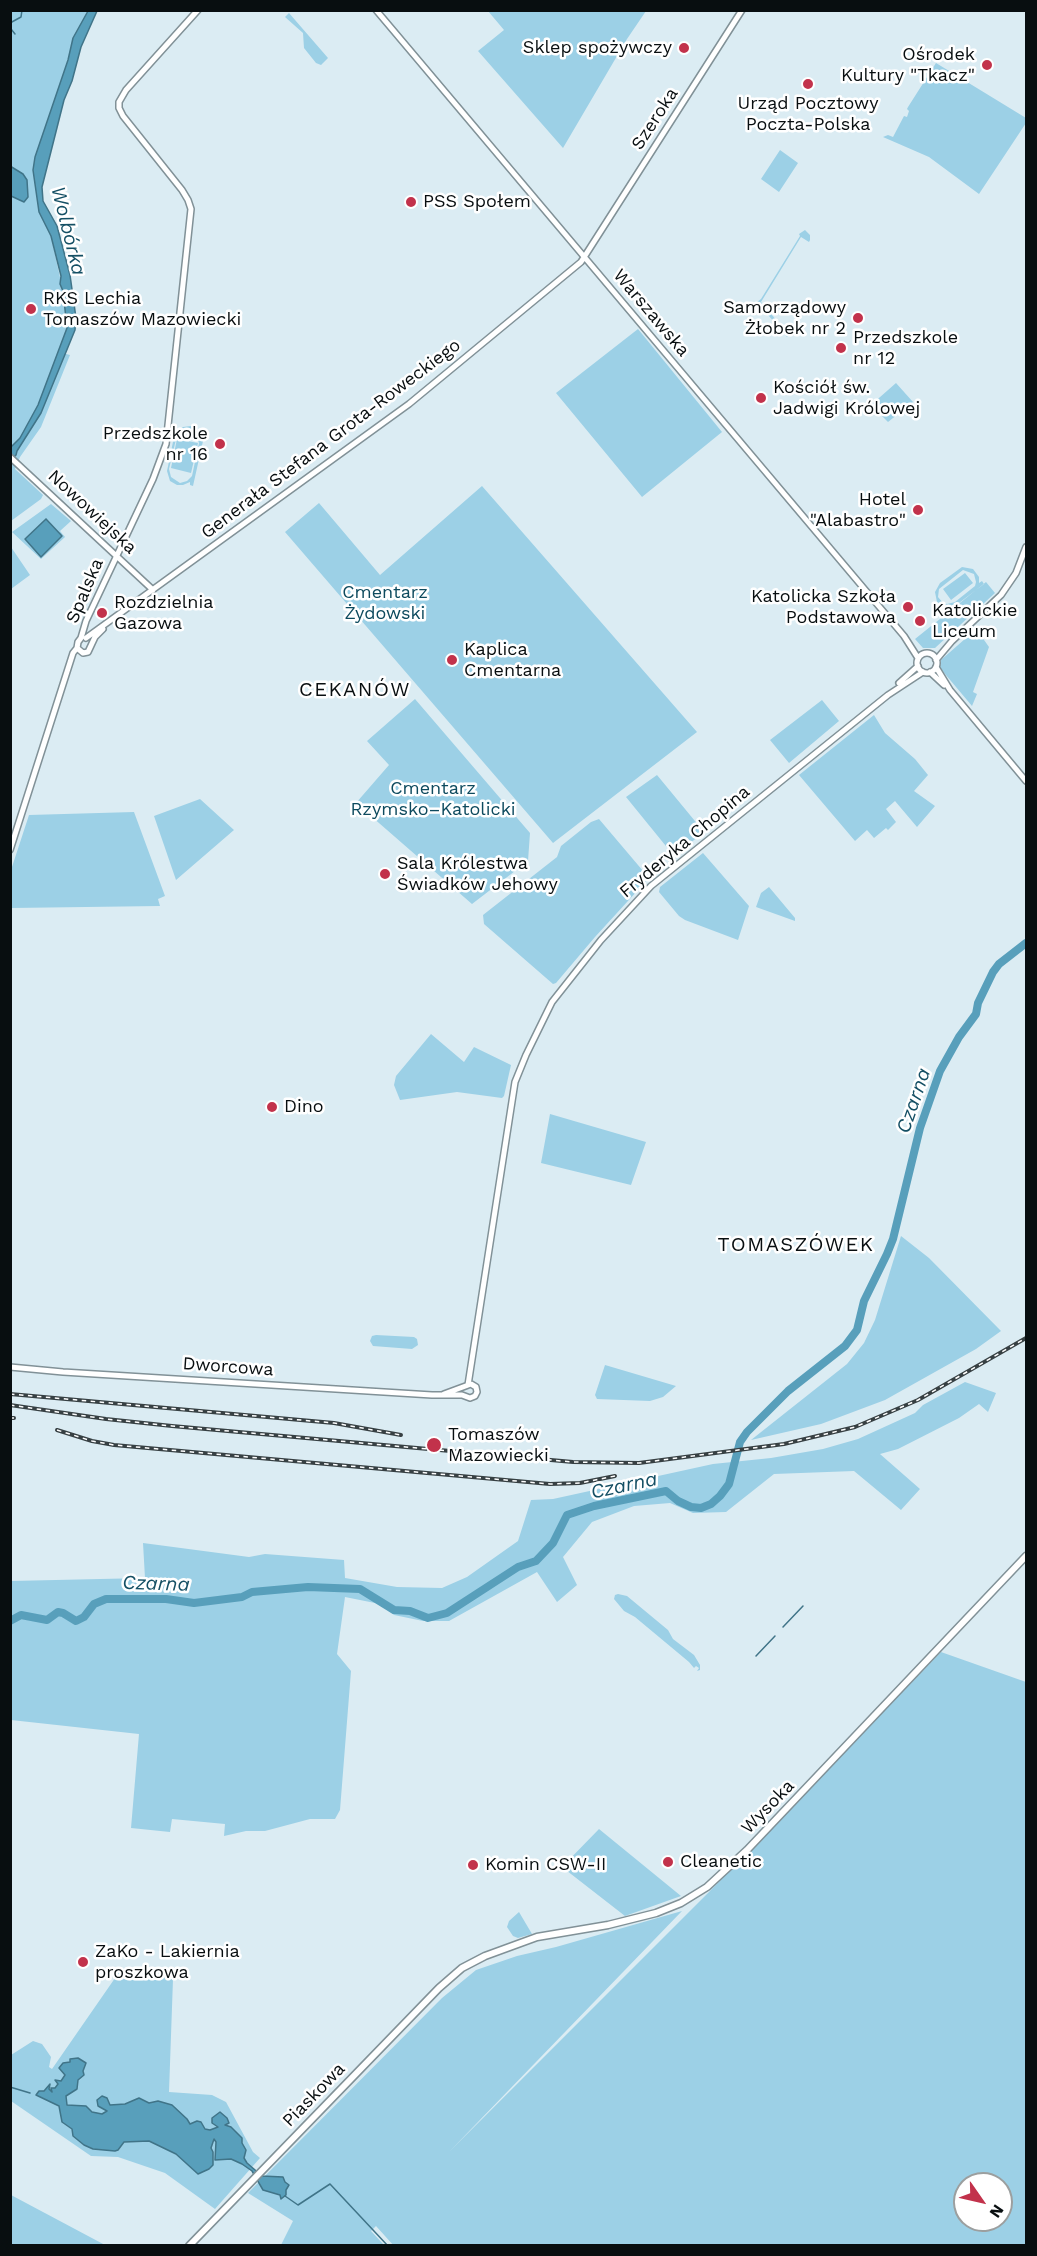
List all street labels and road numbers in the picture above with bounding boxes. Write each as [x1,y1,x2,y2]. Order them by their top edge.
street label: Szeroka [627,84,683,154]
street label: Warszawska [608,265,694,361]
street label: Generała Stefana Grota-Roweckiego [197,334,465,544]
street label: Nowowiejska [43,465,141,559]
street label: Spalska [62,555,108,627]
street label: Fryderyka Chopina [616,781,754,903]
street label: Dworcowa [182,1353,274,1381]
street label: Wysoka [737,1775,799,1839]
street label: Piaskowa [278,2058,350,2132]

